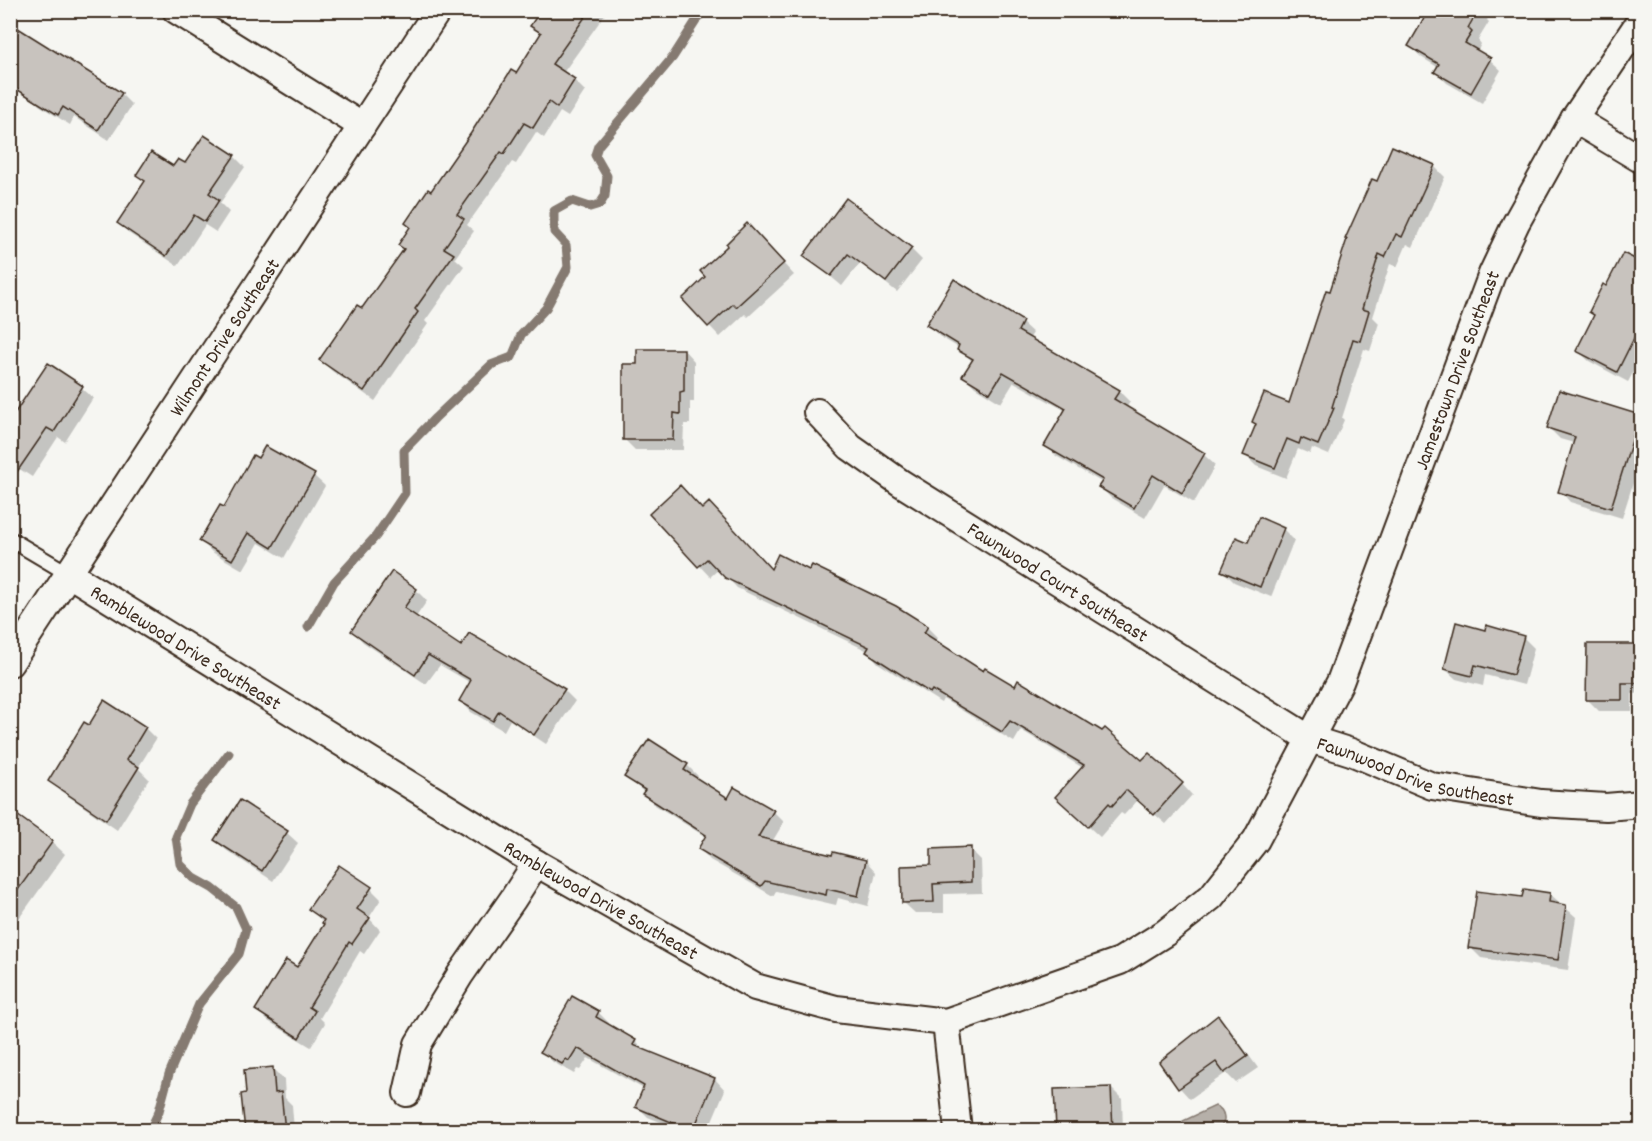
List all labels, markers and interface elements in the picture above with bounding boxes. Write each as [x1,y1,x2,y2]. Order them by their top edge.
street label: Wilmont Drive Southeast [164,254,288,423]
street label: Jamestown Drive Southeast [1409,267,1509,475]
street label: Fawnwood Court Southeast [961,517,1153,651]
street label: Ramblewood Drive Southeast [84,579,286,719]
street label: Fawnwood Drive Southeast [1313,731,1515,816]
street label: Ramblewood Drive Southeast [497,835,702,969]

